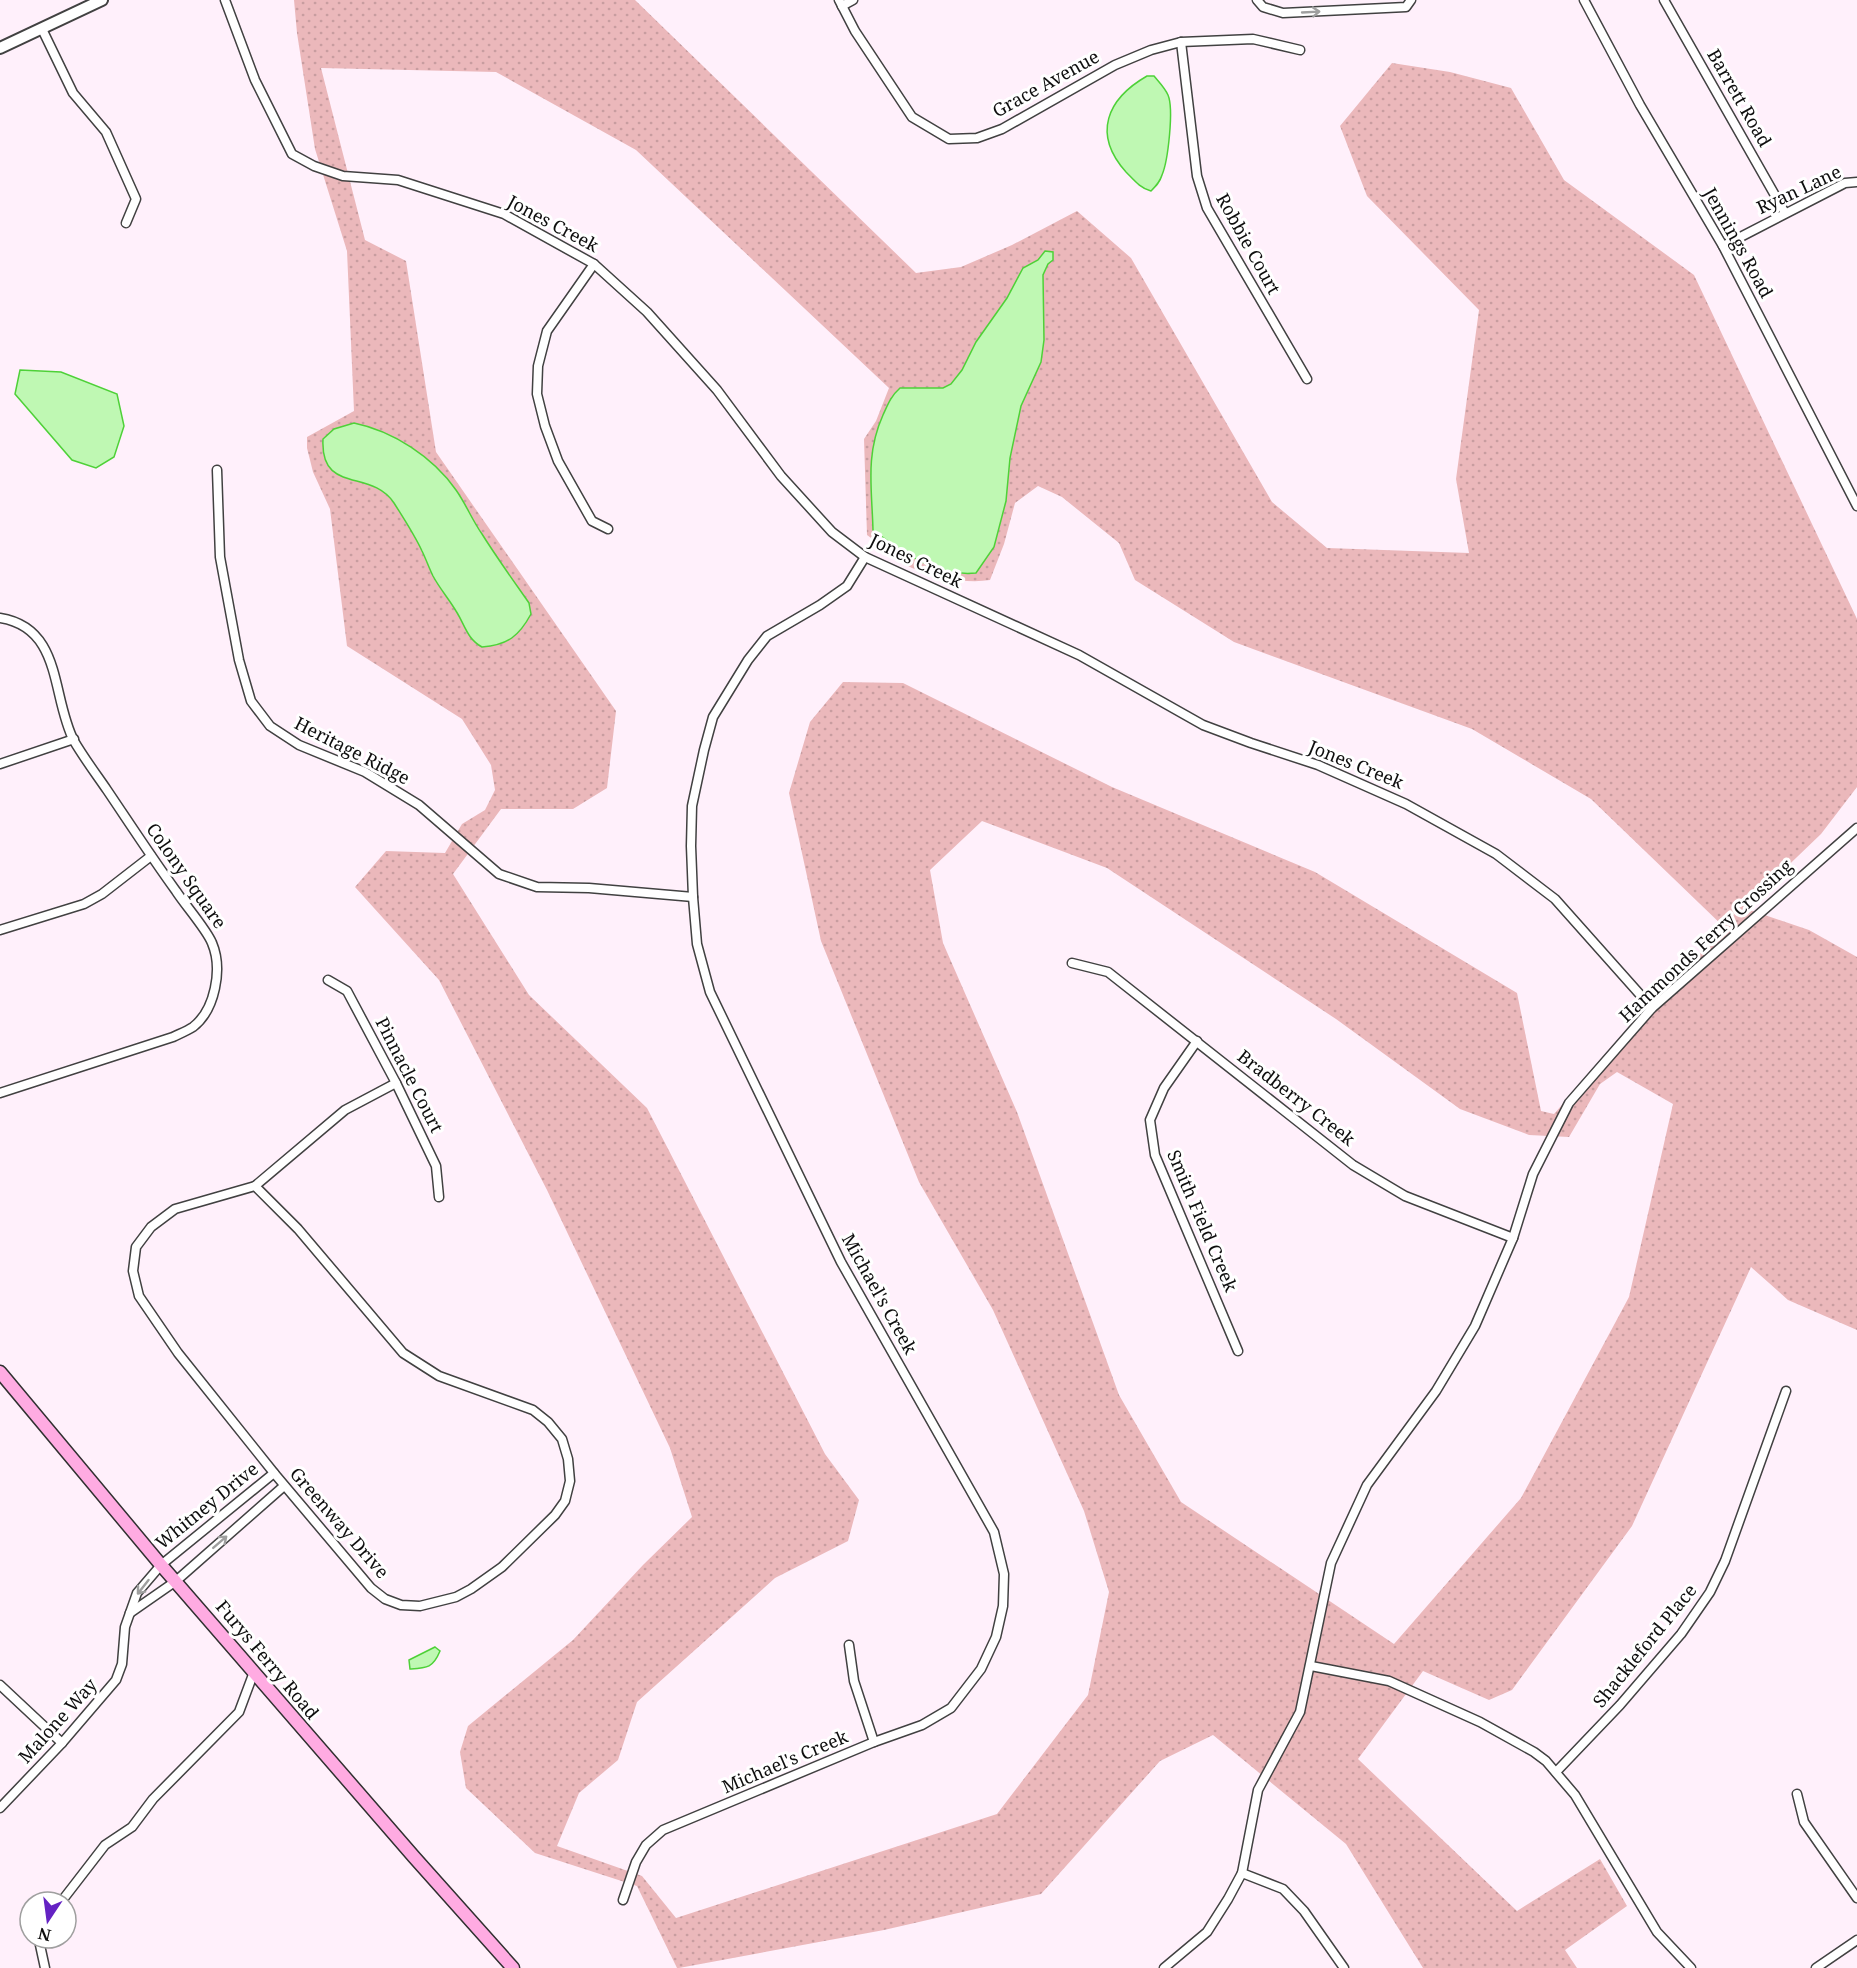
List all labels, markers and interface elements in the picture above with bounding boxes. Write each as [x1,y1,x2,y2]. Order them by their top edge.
one-way arrow [1301,6,1321,17]
street label: Grace Avenue [988,44,1103,122]
street label: Barrett Road [1702,44,1778,151]
street label: Ryan Lane [1752,159,1845,219]
street label: Jennings Road [1698,182,1779,302]
street label: Jones Creek [503,189,604,257]
street label: Robbie Court [1211,189,1287,298]
street label: Jones Creek [865,527,967,593]
street label: Heritage Ridge [291,711,414,790]
street label: Jones Creek [1305,734,1408,794]
street label: Colony Square [141,818,232,933]
street label: Hammonds Ferry Crossing [1613,853,1797,1027]
street label: Pinnacle Court [371,1013,449,1136]
street label: Bradberry Creek [1233,1044,1361,1151]
street label: Smith Field Creek [1162,1146,1244,1296]
street label: Michael's Creek [837,1229,923,1358]
street label: Whitney Drive [150,1456,263,1554]
street label: Greenway Drive [285,1462,395,1583]
one-way arrow [212,1535,227,1549]
one-way arrow [136,1579,149,1595]
street label: Shackleford Place [1587,1579,1701,1712]
street label: Furys Ferry Road [211,1595,325,1724]
street label: Malone Way [13,1672,102,1768]
street label: Michael's Creek [718,1724,852,1798]
north arrow [18,1890,78,1950]
text: N [36,1922,53,1947]

